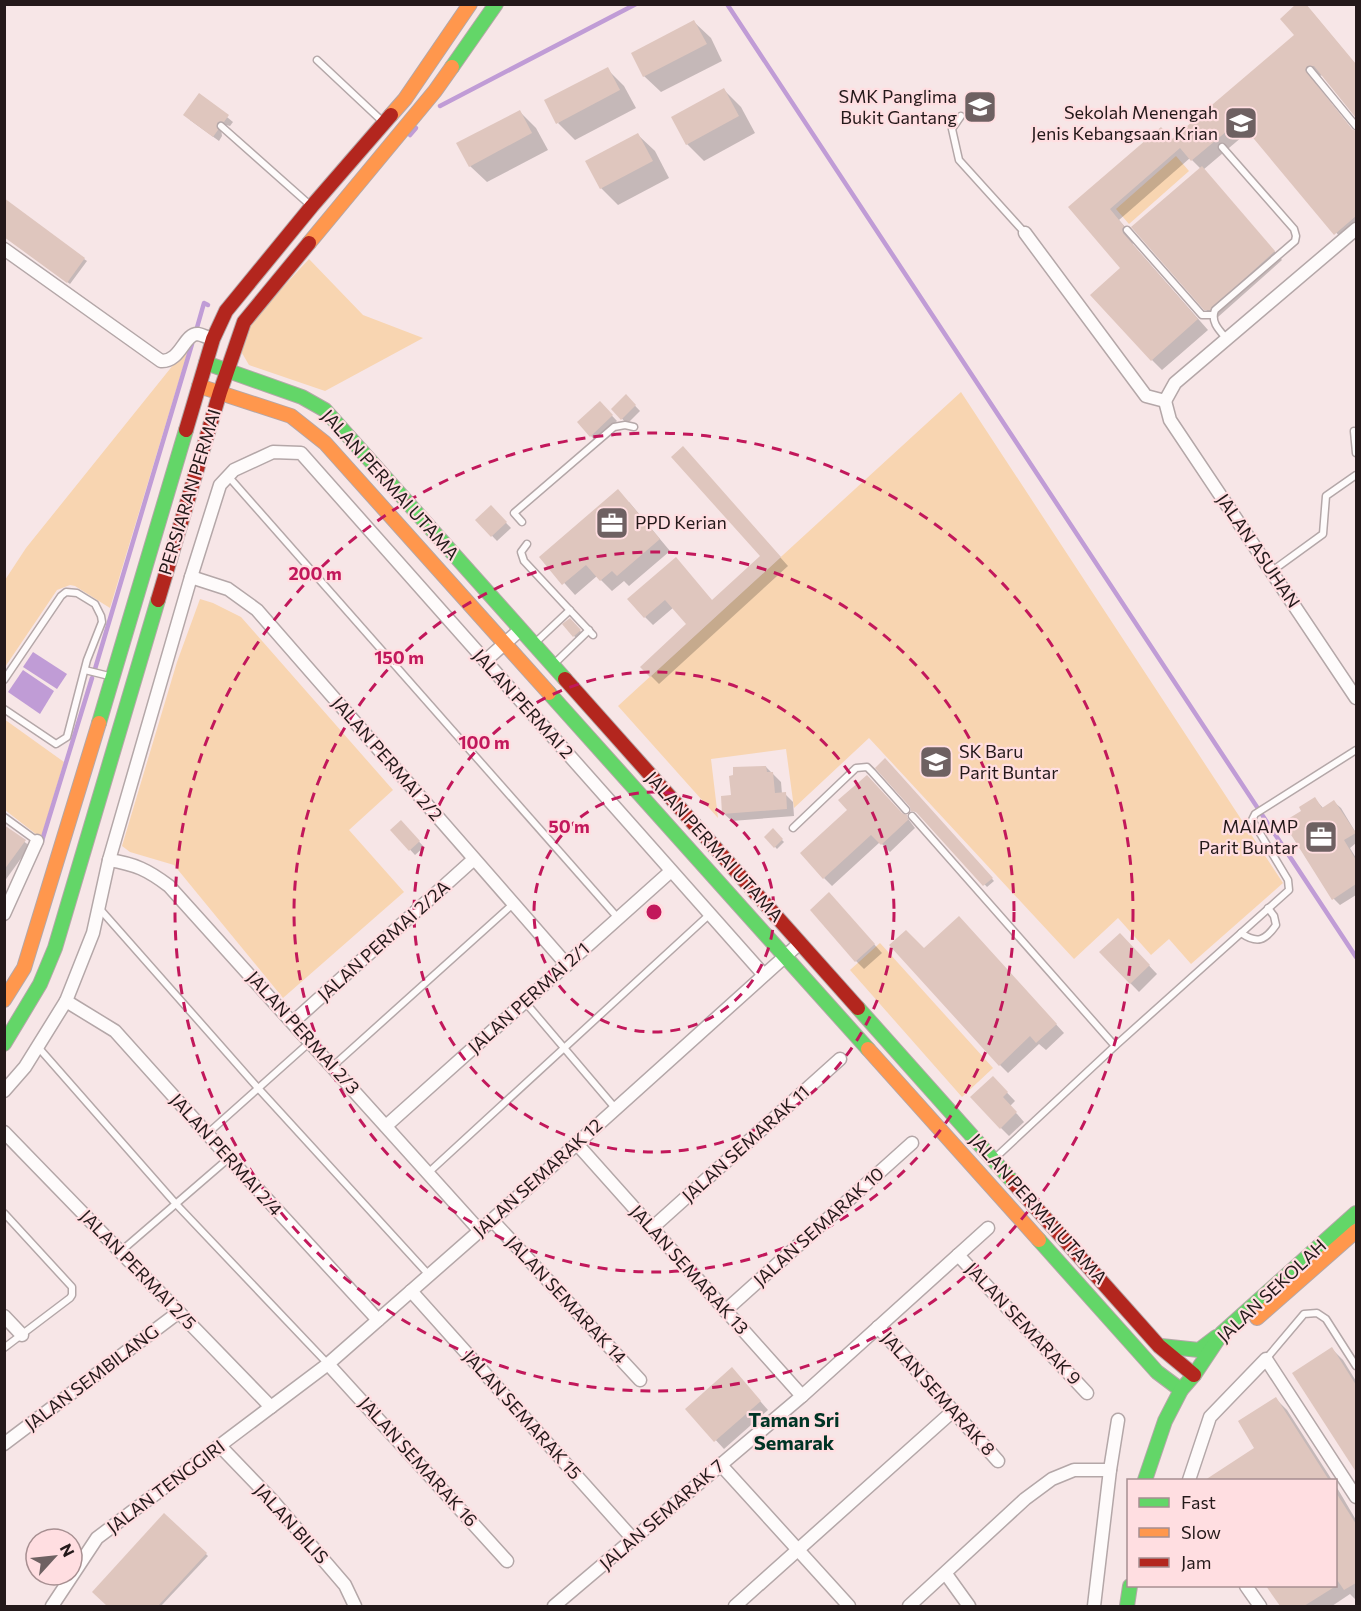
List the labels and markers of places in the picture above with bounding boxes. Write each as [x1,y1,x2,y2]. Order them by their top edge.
place label: SMK Panglima Bukit Gantang [839,85,957,128]
school or university icon: SMK Panglima Bukit Gantang [962,89,998,125]
place label: Sekolah Menengah Jenis Kebangsaan Krian [1031,101,1218,144]
school or university icon: Sekolah Menengah Jenis Kebangsaan Krian [1223,105,1259,141]
office icon: PPD Kerian [594,505,630,541]
place label: PPD Kerian [635,511,727,533]
place label: SK Baru Parit Buntar [959,740,1058,783]
school or university icon: SK Baru Parit Buntar [918,744,954,780]
place label: MAIAMP Parit Buntar [1199,815,1298,858]
office icon: MAIAMP Parit Buntar [1303,819,1339,855]
centre of rings [644,902,664,922]

